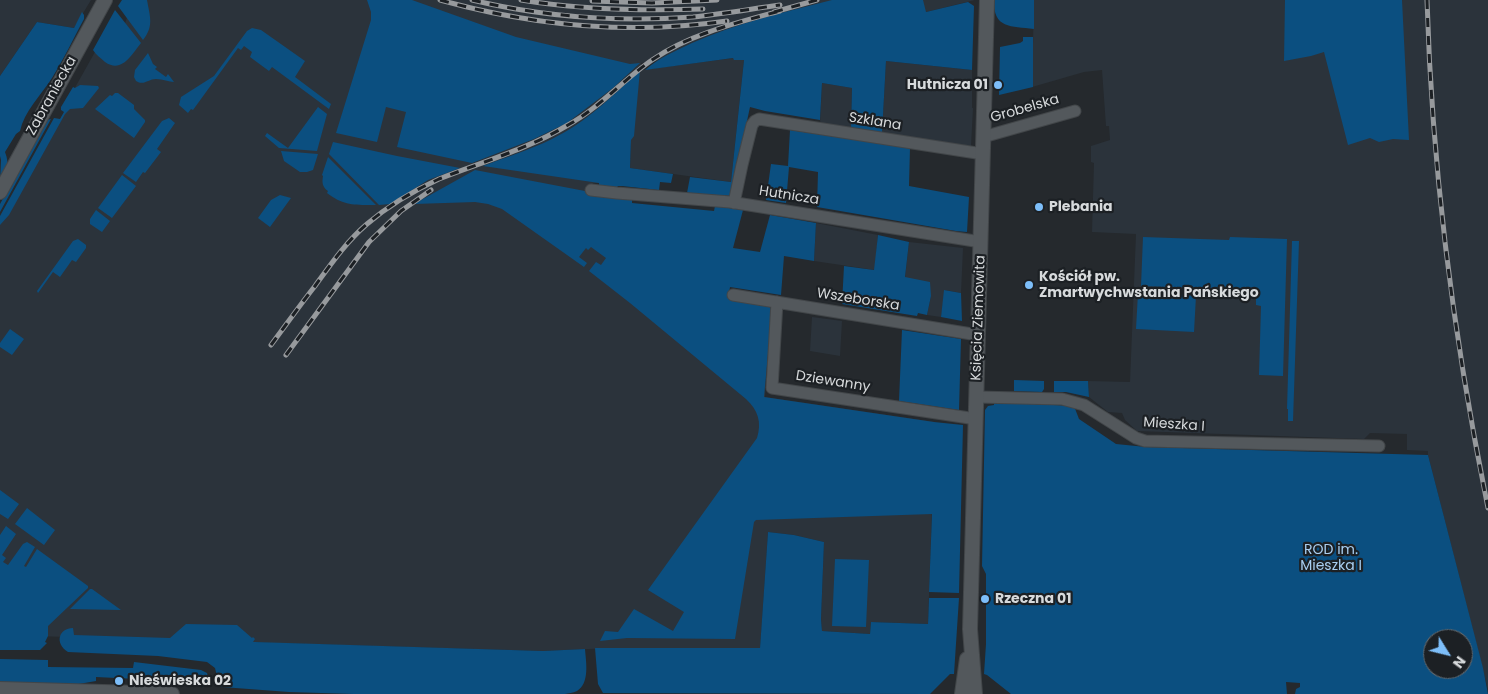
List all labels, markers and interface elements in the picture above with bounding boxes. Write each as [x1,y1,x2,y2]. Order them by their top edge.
street label: Zabraniecka [23,54,81,138]
place label: Hutnicza 01 [907,77,988,93]
marker: Hutnicza 01 [992,79,1004,91]
street label: Grobelska [989,91,1061,127]
street label: Szklana [847,110,903,134]
street label: Hutnicza [758,183,820,209]
place label: Plebania [1049,199,1113,215]
marker: Plebania [1033,201,1045,213]
street label: Księcia Ziemowita [968,255,990,381]
place label: Kościół pw. Zmartwychwstania Pańskiego [1039,269,1259,302]
marker: Kościół pw. Zmartwychwstania Pańskiego [1023,279,1035,291]
street label: Wszeborska [815,285,901,315]
street label: Dziewanny [795,368,871,396]
street label: Mieszka I [1143,414,1205,436]
park label: ROD im. Mieszka I [1300,542,1362,574]
place label: Rzeczna 01 [995,591,1071,607]
marker: Rzeczna 01 [979,593,991,605]
north arrow [1423,629,1473,679]
text: N [1448,652,1471,672]
place label: Nieświeska 02 [129,673,231,689]
marker: Nieświeska 02 [113,675,125,687]

